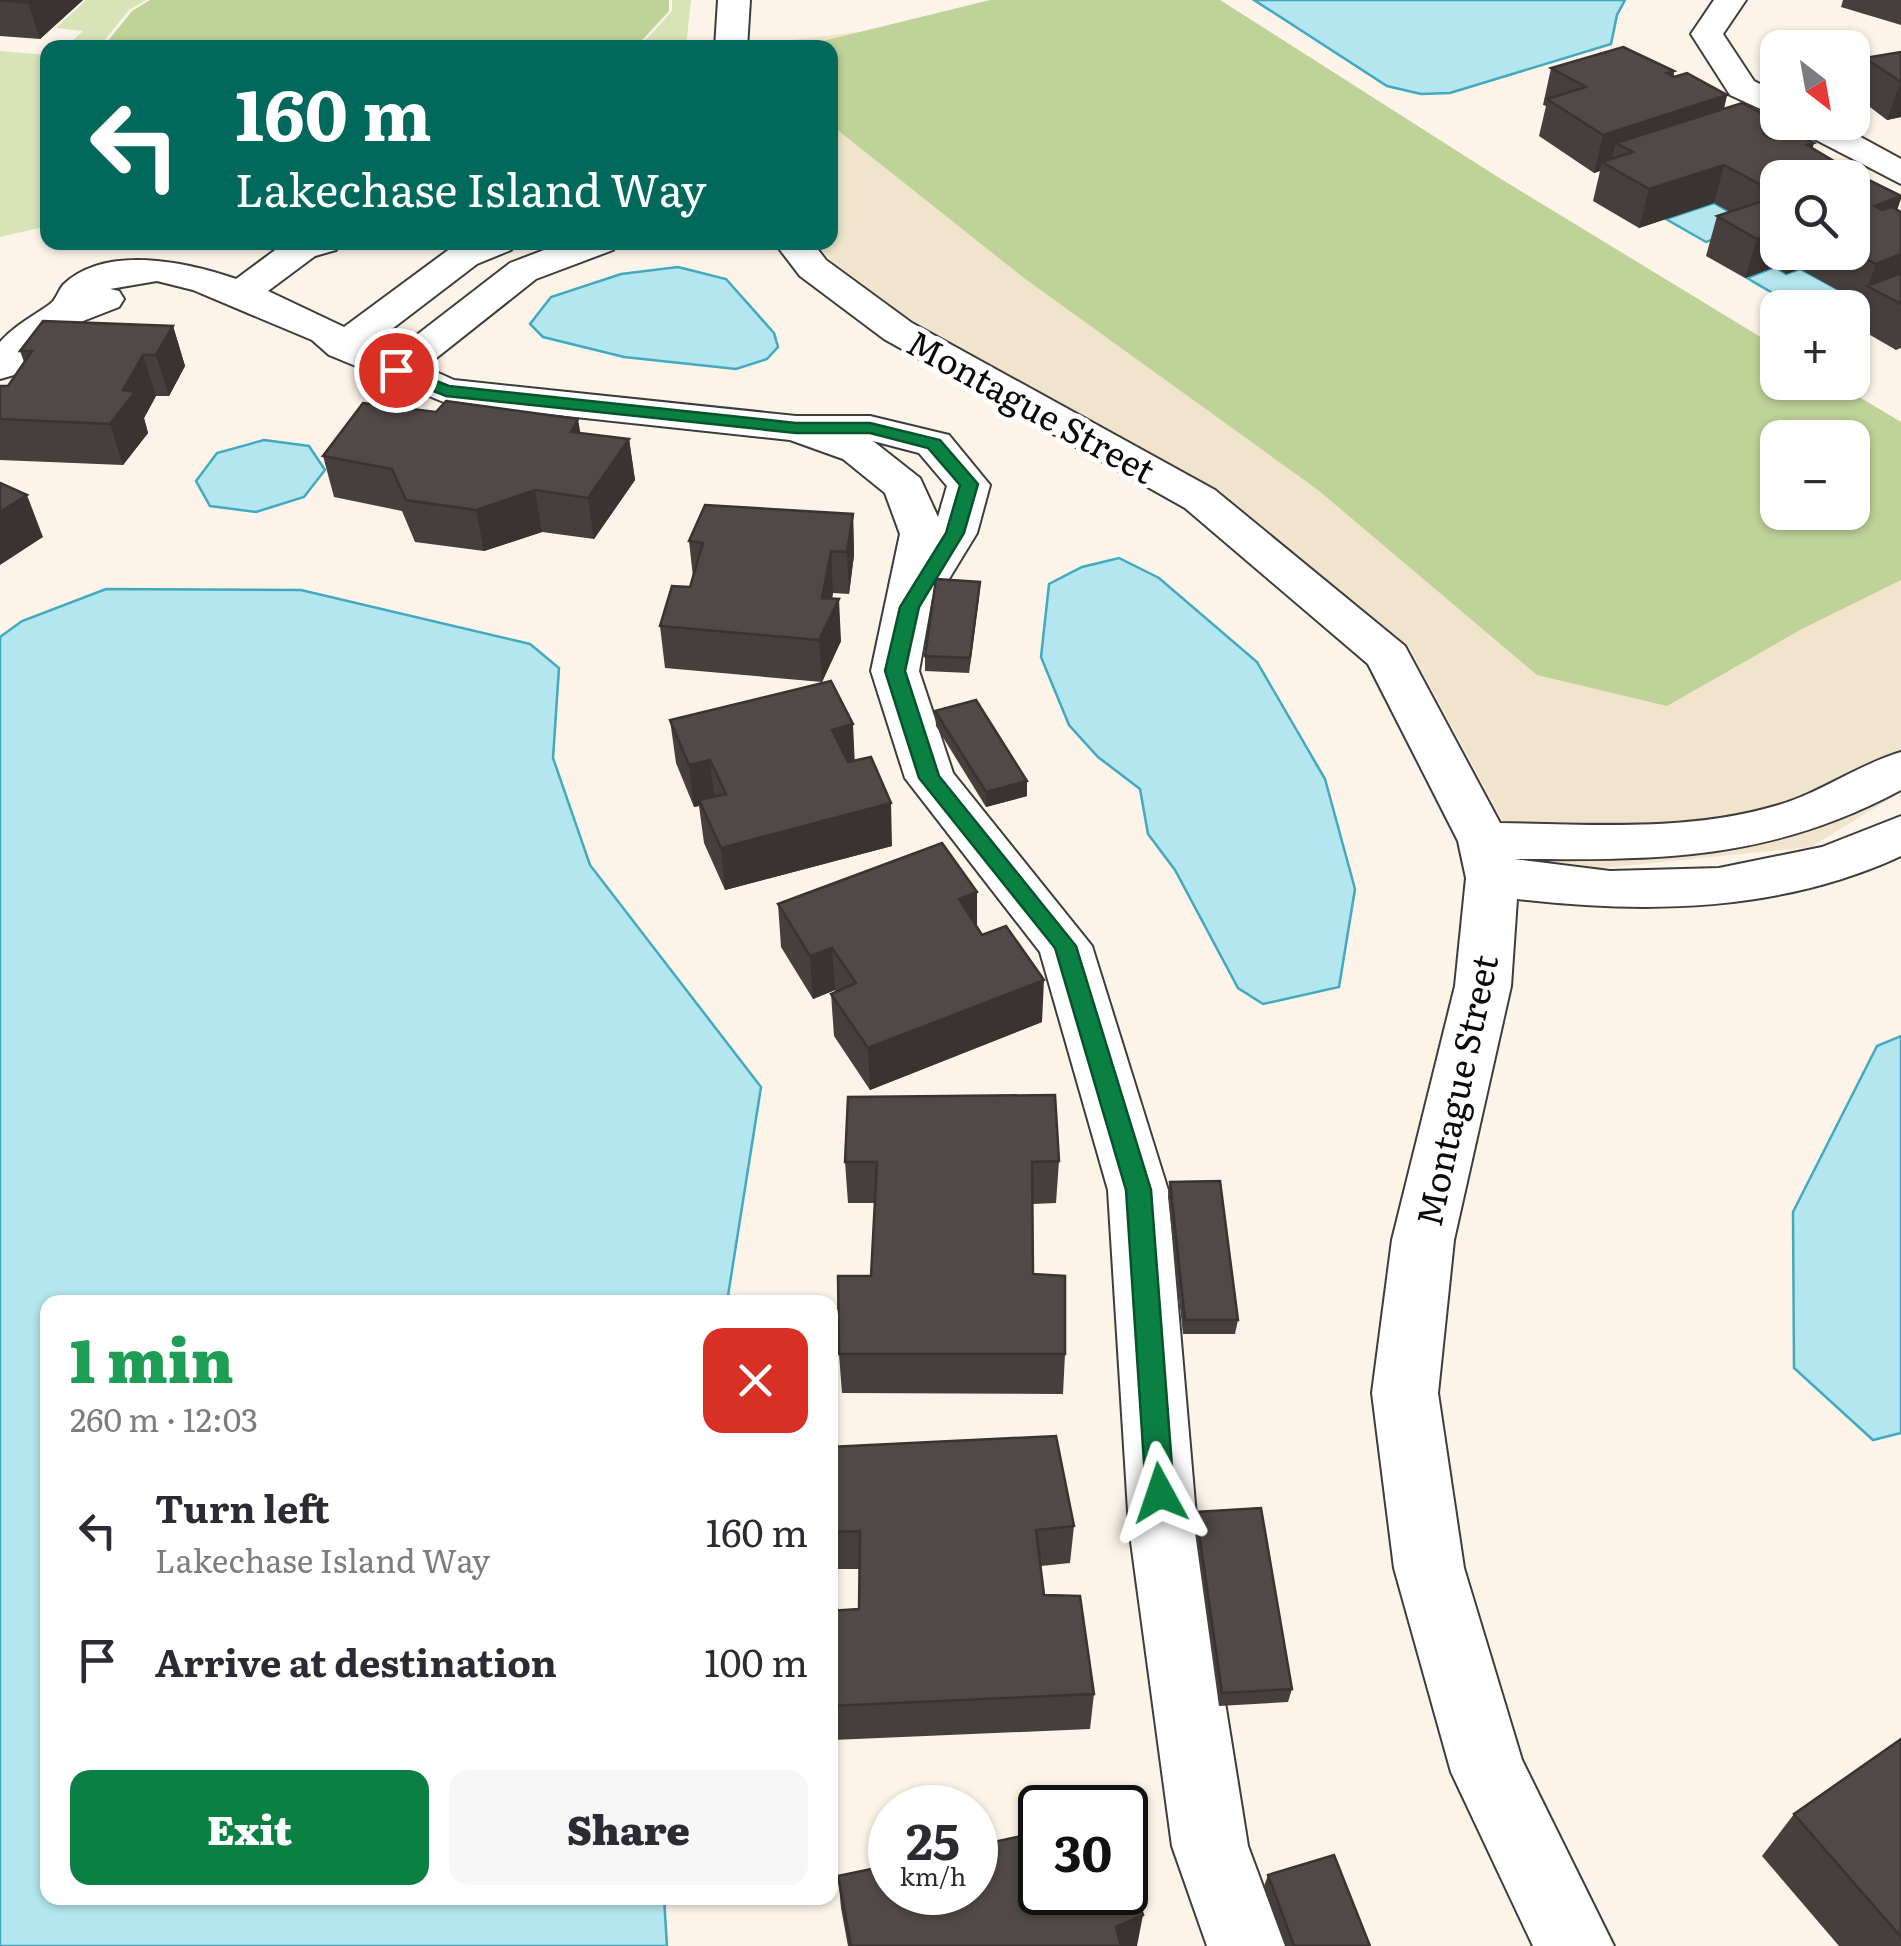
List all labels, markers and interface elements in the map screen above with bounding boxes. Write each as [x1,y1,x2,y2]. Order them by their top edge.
north arrow [1760,30,1870,140]
map controls [1760,30,1870,530]
text: 160 m [235,59,432,163]
icon: left [70,80,200,210]
text: Lakechase Island Way [235,154,707,221]
button: search [1760,160,1870,270]
button: + [1760,290,1870,400]
street label: Montague Street [899,315,1165,495]
pin [354,328,439,413]
icon: arrive [369,343,424,398]
button: − [1760,420,1870,530]
street label: Montague Street [1401,949,1509,1231]
text: 1 min [70,1312,234,1401]
button: close [703,1328,808,1433]
text: 260 m · 12:03 [70,1394,258,1442]
position arrow [1108,1441,1212,1545]
text: Turn left [155,1478,330,1535]
text: 160 m [706,1502,808,1559]
icon: left [70,1503,125,1558]
text: Lakechase Island Way [155,1535,490,1583]
text: Arrive at destination [155,1632,557,1689]
text: 100 m [704,1632,808,1689]
icon: arrive [70,1633,125,1688]
button: Exit [70,1770,429,1885]
button: Share [449,1770,808,1885]
speed limit sign: 30 [1018,1785,1148,1915]
text: 25 [906,1801,960,1875]
text: km/h [900,1857,966,1894]

